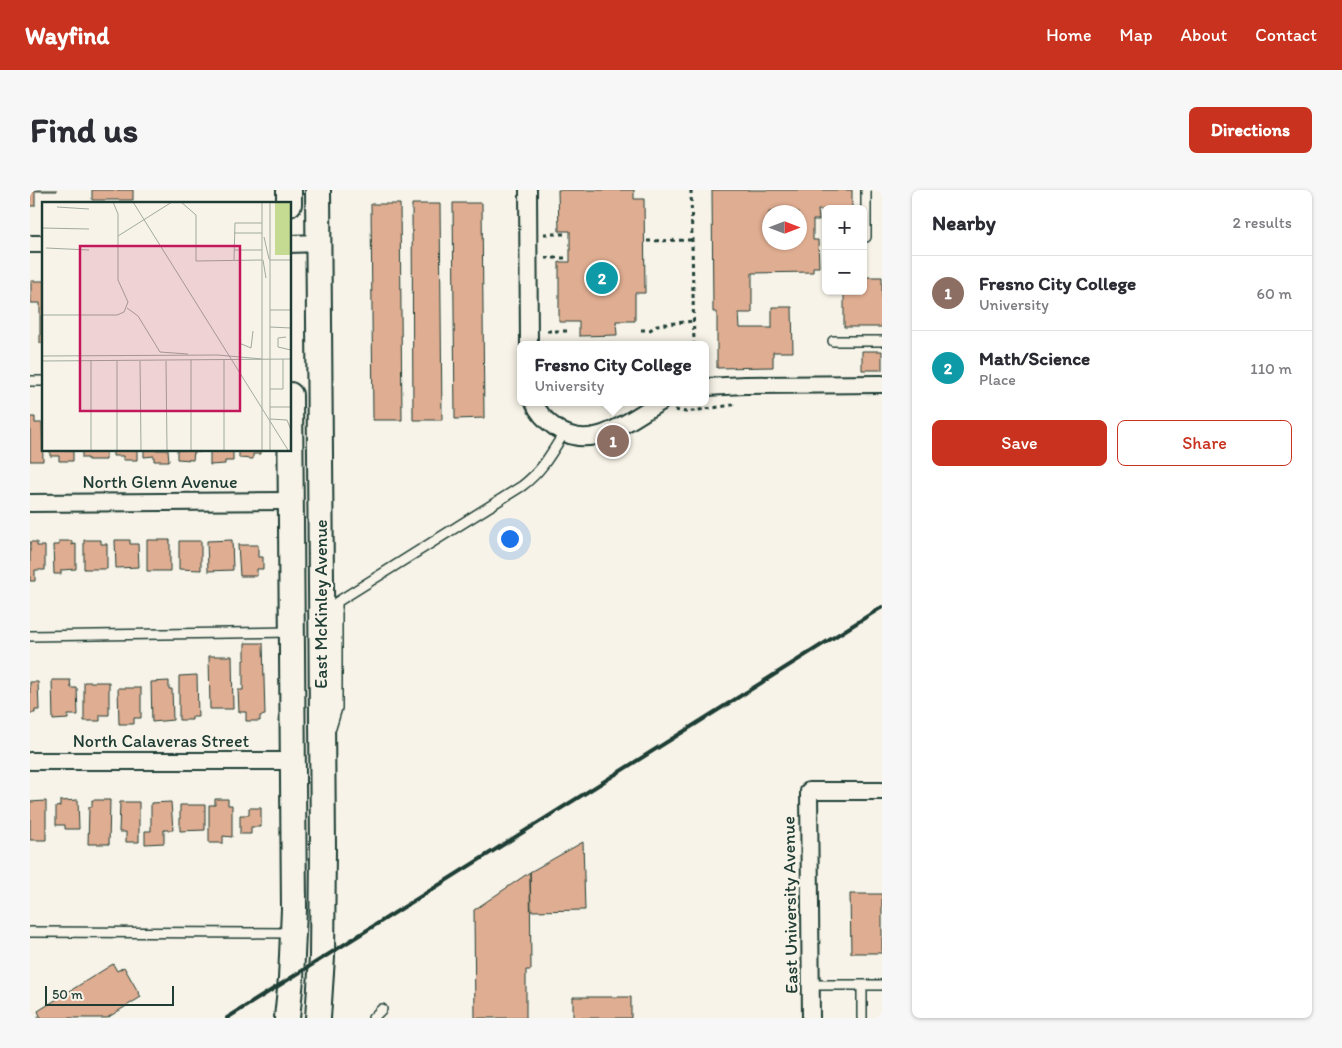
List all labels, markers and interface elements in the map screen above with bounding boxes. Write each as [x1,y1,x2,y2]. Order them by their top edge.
text: Wayfind [25,21,109,50]
text: Home [1046,24,1092,46]
text: Map [1120,24,1153,46]
text: About [1181,24,1227,46]
text: Contact [1255,24,1317,46]
button: Directions [1189,107,1312,153]
text: Find us [30,109,138,151]
inset map [42,202,291,451]
north arrow [762,205,807,250]
map controls [822,205,867,295]
button: + [822,205,867,250]
text: Nearby [932,210,996,235]
text: 2 results [1232,213,1292,232]
button: − [822,250,867,295]
pin: 2 [586,259,618,297]
text: Fresno City College [979,272,1136,295]
text: 1 [944,284,952,303]
text: 60 m [1257,284,1292,303]
text: University [979,295,1049,314]
popup [517,341,709,406]
text: Math/Science [979,347,1090,370]
text: Fresno City College [534,353,692,376]
text: 2 [944,359,952,378]
text: 110 m [1250,359,1292,378]
text: Place [979,370,1016,389]
text: University [534,376,604,395]
button: Save [932,420,1107,466]
button: Share [1117,420,1292,466]
pin: 1 [597,422,629,460]
street label: North Glenn Avenue [82,471,238,493]
street label: East McKinley Avenue [310,519,332,689]
your location [497,526,523,552]
street label: North Calaveras Street [73,730,250,752]
street label: East University Avenue [777,816,803,994]
scale bar [45,983,174,1006]
text: 50 m [52,986,83,1003]

